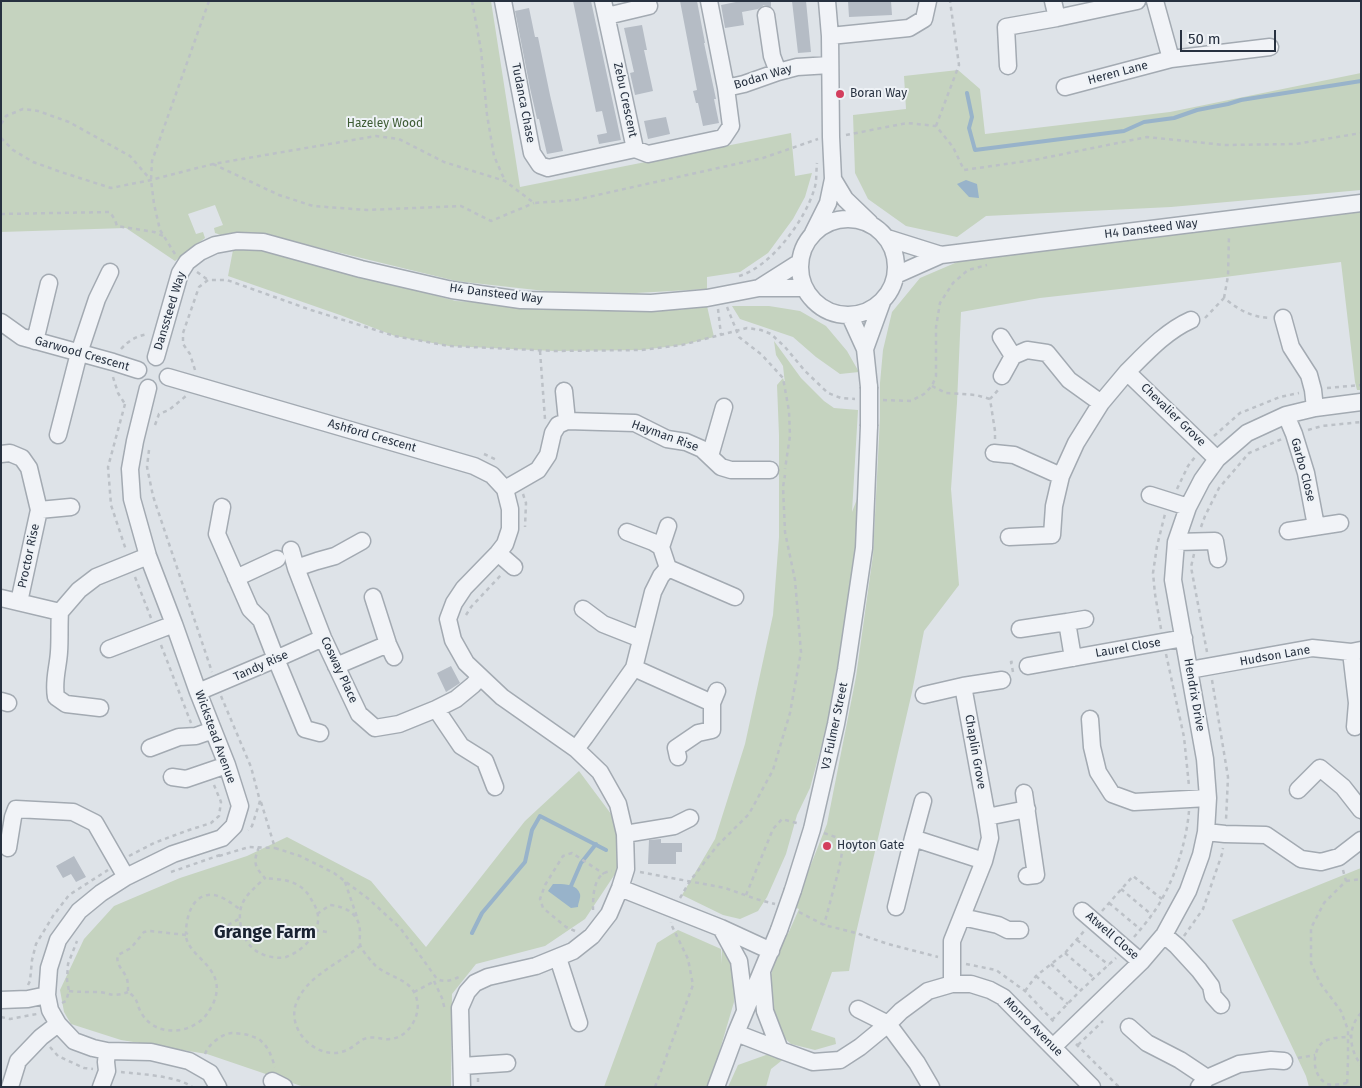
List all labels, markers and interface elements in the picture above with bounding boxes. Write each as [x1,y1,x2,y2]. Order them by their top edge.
scale bar [1182,20,1278,52]
text: 50 m [1188,30,1221,48]
street label: Heren Lane [1086,58,1150,88]
street label: Zebu Crescent [610,61,640,139]
street label: Bodan Way [732,61,794,93]
street label: Tudanca Chase [508,62,538,144]
place label: Boran Way [850,87,907,101]
marker: Boran Way [834,88,846,100]
park label: Hazeley Wood [347,117,423,131]
street label: H4 Dansteed Way [1104,216,1198,242]
street label: Danssteed Way [151,270,189,352]
street label: H4 Dansteed Way [449,281,543,307]
street label: Garwood Crescent [33,334,131,374]
street label: Chevalier Grove [1138,380,1208,450]
street label: Ashford Crescent [326,416,418,456]
street label: Hayman Rise [630,417,700,455]
street label: Garbo Close [1288,437,1318,503]
street label: Proctor Rise [15,522,43,590]
street label: Cosway Place [317,634,361,706]
street label: Laurel Close [1094,635,1162,661]
street label: Hudson Lane [1239,643,1311,669]
street label: Tandy Rise [231,648,291,684]
street label: Hendrix Drive [1180,657,1208,733]
street label: V3 Fulmer Street [819,681,851,771]
street label: Wickstead Avenue [191,688,239,786]
street label: Chaplin Grove [961,714,989,790]
place label: Hoyton Gate [837,839,904,853]
marker: Hoyton Gate [821,840,833,852]
street label: Atwell Close [1082,909,1142,963]
district label: Grange Farm [214,922,316,944]
street label: Monro Avenue [1000,994,1066,1060]

